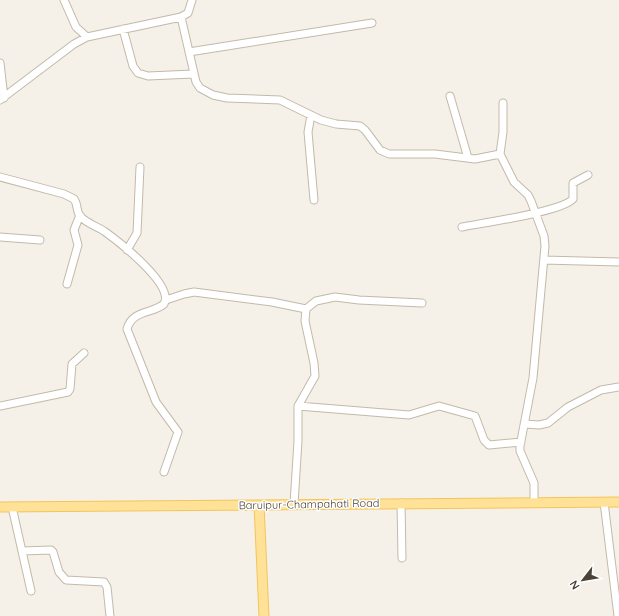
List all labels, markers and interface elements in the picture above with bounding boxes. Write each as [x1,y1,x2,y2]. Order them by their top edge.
street label: Baruipur-Champahati Road [238,496,380,512]
north arrow [563,560,603,600]
text: N [566,578,583,592]

